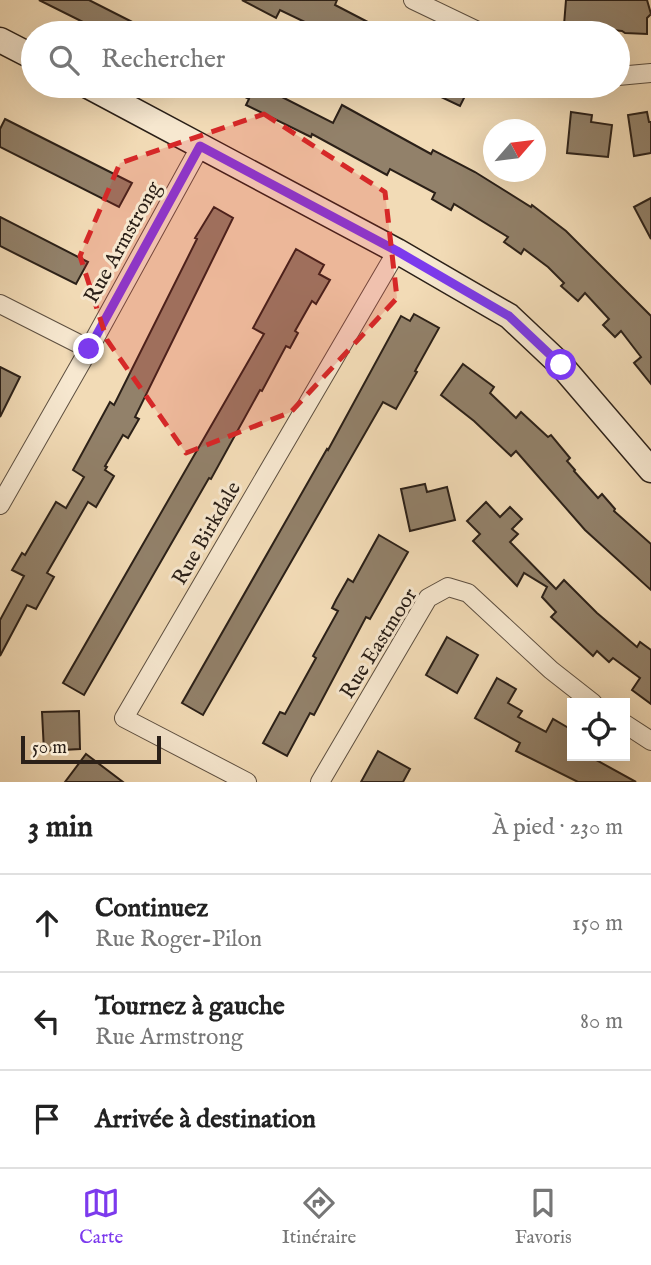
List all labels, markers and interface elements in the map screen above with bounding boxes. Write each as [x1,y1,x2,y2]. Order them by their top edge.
search box [21,21,630,98]
icon: search [45,41,83,79]
text: Rechercher [101,43,225,76]
north arrow [483,119,546,182]
street label: Rue Armstrong [79,177,168,308]
route end [73,333,104,364]
route start [545,349,576,380]
street label: Rue Birkdale [167,477,248,590]
street label: Rue Eastmoor [335,583,424,704]
map controls [567,698,630,761]
button: locate [567,698,630,761]
scale bar [21,733,161,765]
text: 50 m [32,736,67,760]
text: 3 min [28,809,93,847]
text: À pied · 230 m [493,813,623,842]
text: Continuez [95,892,208,925]
icon: ahead [28,904,66,942]
text: 150 m [572,909,623,938]
text: Rue Roger-Pilon [95,925,262,954]
text: Tournez à gauche [95,990,285,1023]
icon: left [28,1002,66,1040]
text: 80 m [580,1007,623,1036]
text: Rue Armstrong [95,1023,243,1052]
icon: arrive [28,1100,66,1138]
text: Arrivée à destination [95,1103,316,1136]
tab: Carte [79,1184,123,1250]
tab: Itinéraire [282,1184,356,1250]
tab: Favoris [515,1184,572,1250]

